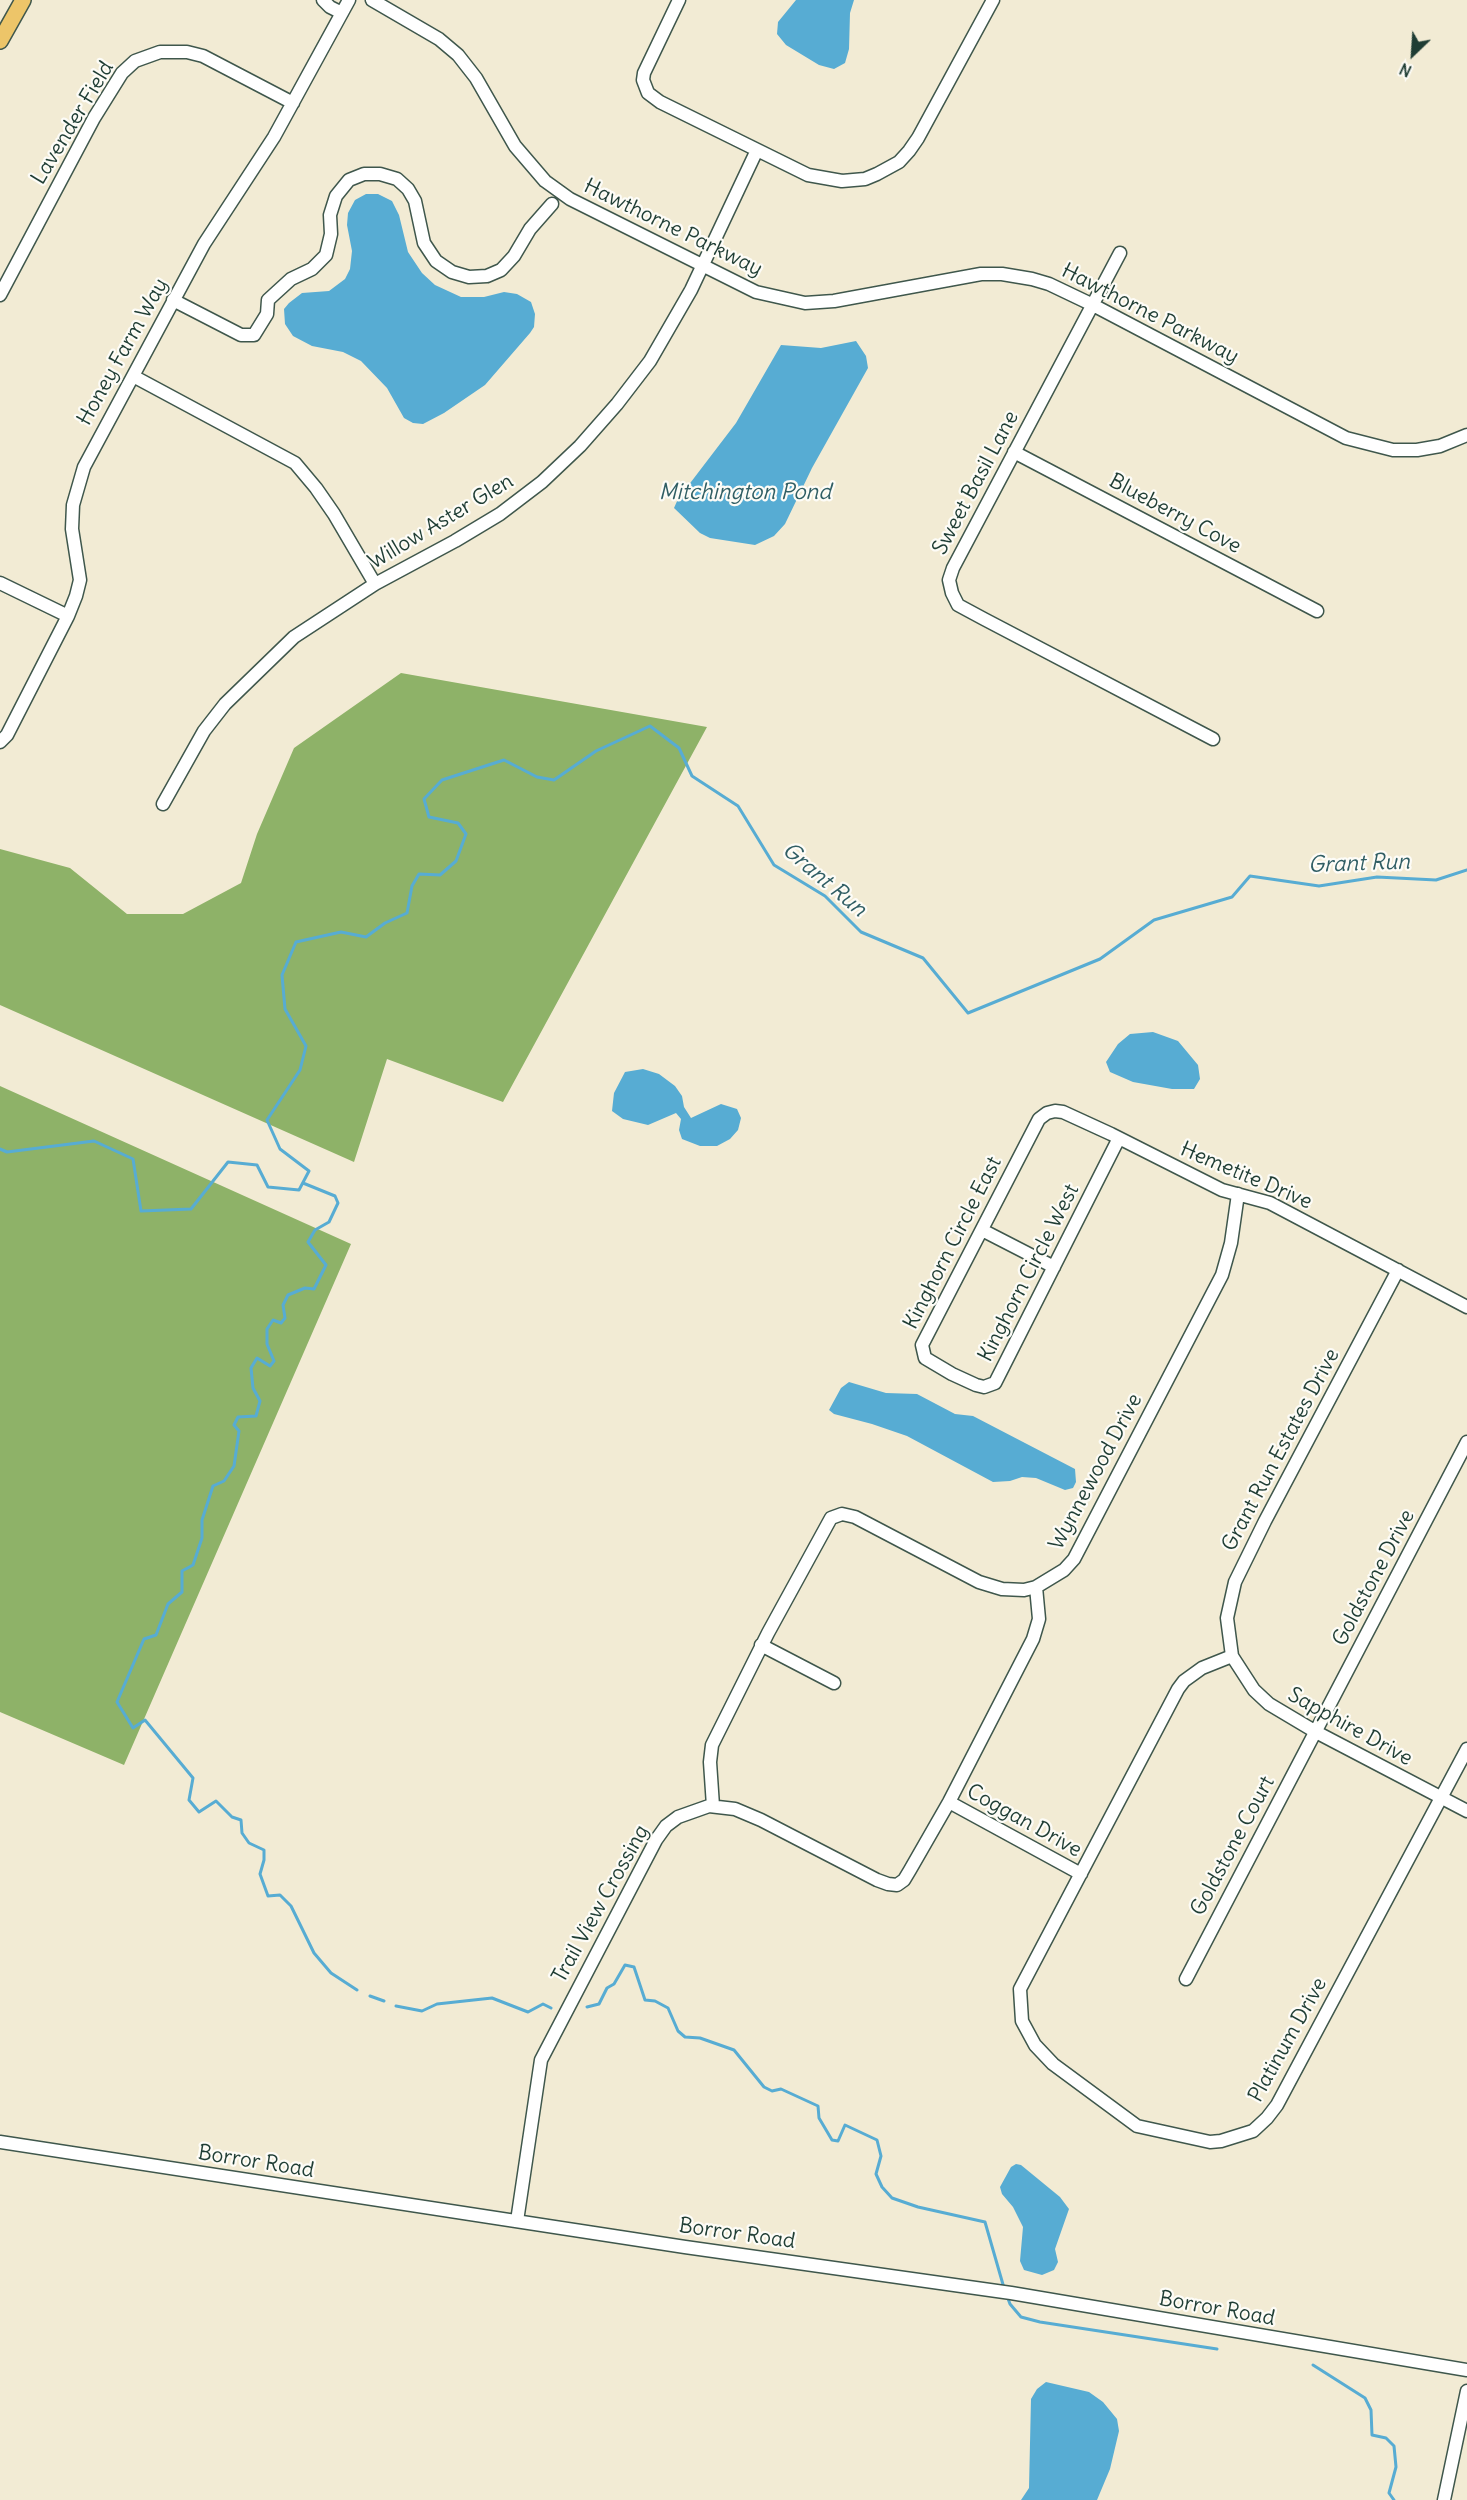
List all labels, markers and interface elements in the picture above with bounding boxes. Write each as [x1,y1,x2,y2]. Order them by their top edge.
north arrow [1383,24,1443,84]
street label: Lavender Field [26,57,120,189]
text: N [1396,59,1415,82]
street label: Hawthorne Parkway [580,174,766,282]
street label: Hawthorne Parkway [1057,258,1243,370]
street label: Honey Farm Way [72,274,174,430]
street label: Sweet Basil Lane [928,407,1024,559]
street label: Willow Aster Glen [364,469,518,575]
street label: Blueberry Cove [1105,469,1245,559]
water label: Mitchington Pond [659,480,831,506]
water label: Grant Run [777,837,871,923]
water label: Grant Run [1308,849,1410,879]
street label: Hemetite Drive [1176,1137,1316,1215]
street label: Kinghorn Circle East [899,1152,1007,1334]
street label: Kinghorn Circle West [973,1180,1085,1366]
street label: Grant Run Estates Drive [1217,1345,1345,1555]
street label: Wynnewood Drive [1044,1390,1148,1554]
street label: Goldstone Drive [1328,1506,1420,1650]
street label: Sapphire Drive [1283,1682,1417,1772]
street label: Goldstone Court [1186,1772,1280,1920]
street label: Coggan Drive [962,1779,1086,1863]
street label: Trail View Crossing [547,1821,655,1987]
street label: Platinum Drive [1243,1973,1333,2107]
street label: Borror Road [196,2140,316,2184]
street label: Borror Road [677,2213,797,2255]
street label: Borror Road [1157,2286,1277,2332]

